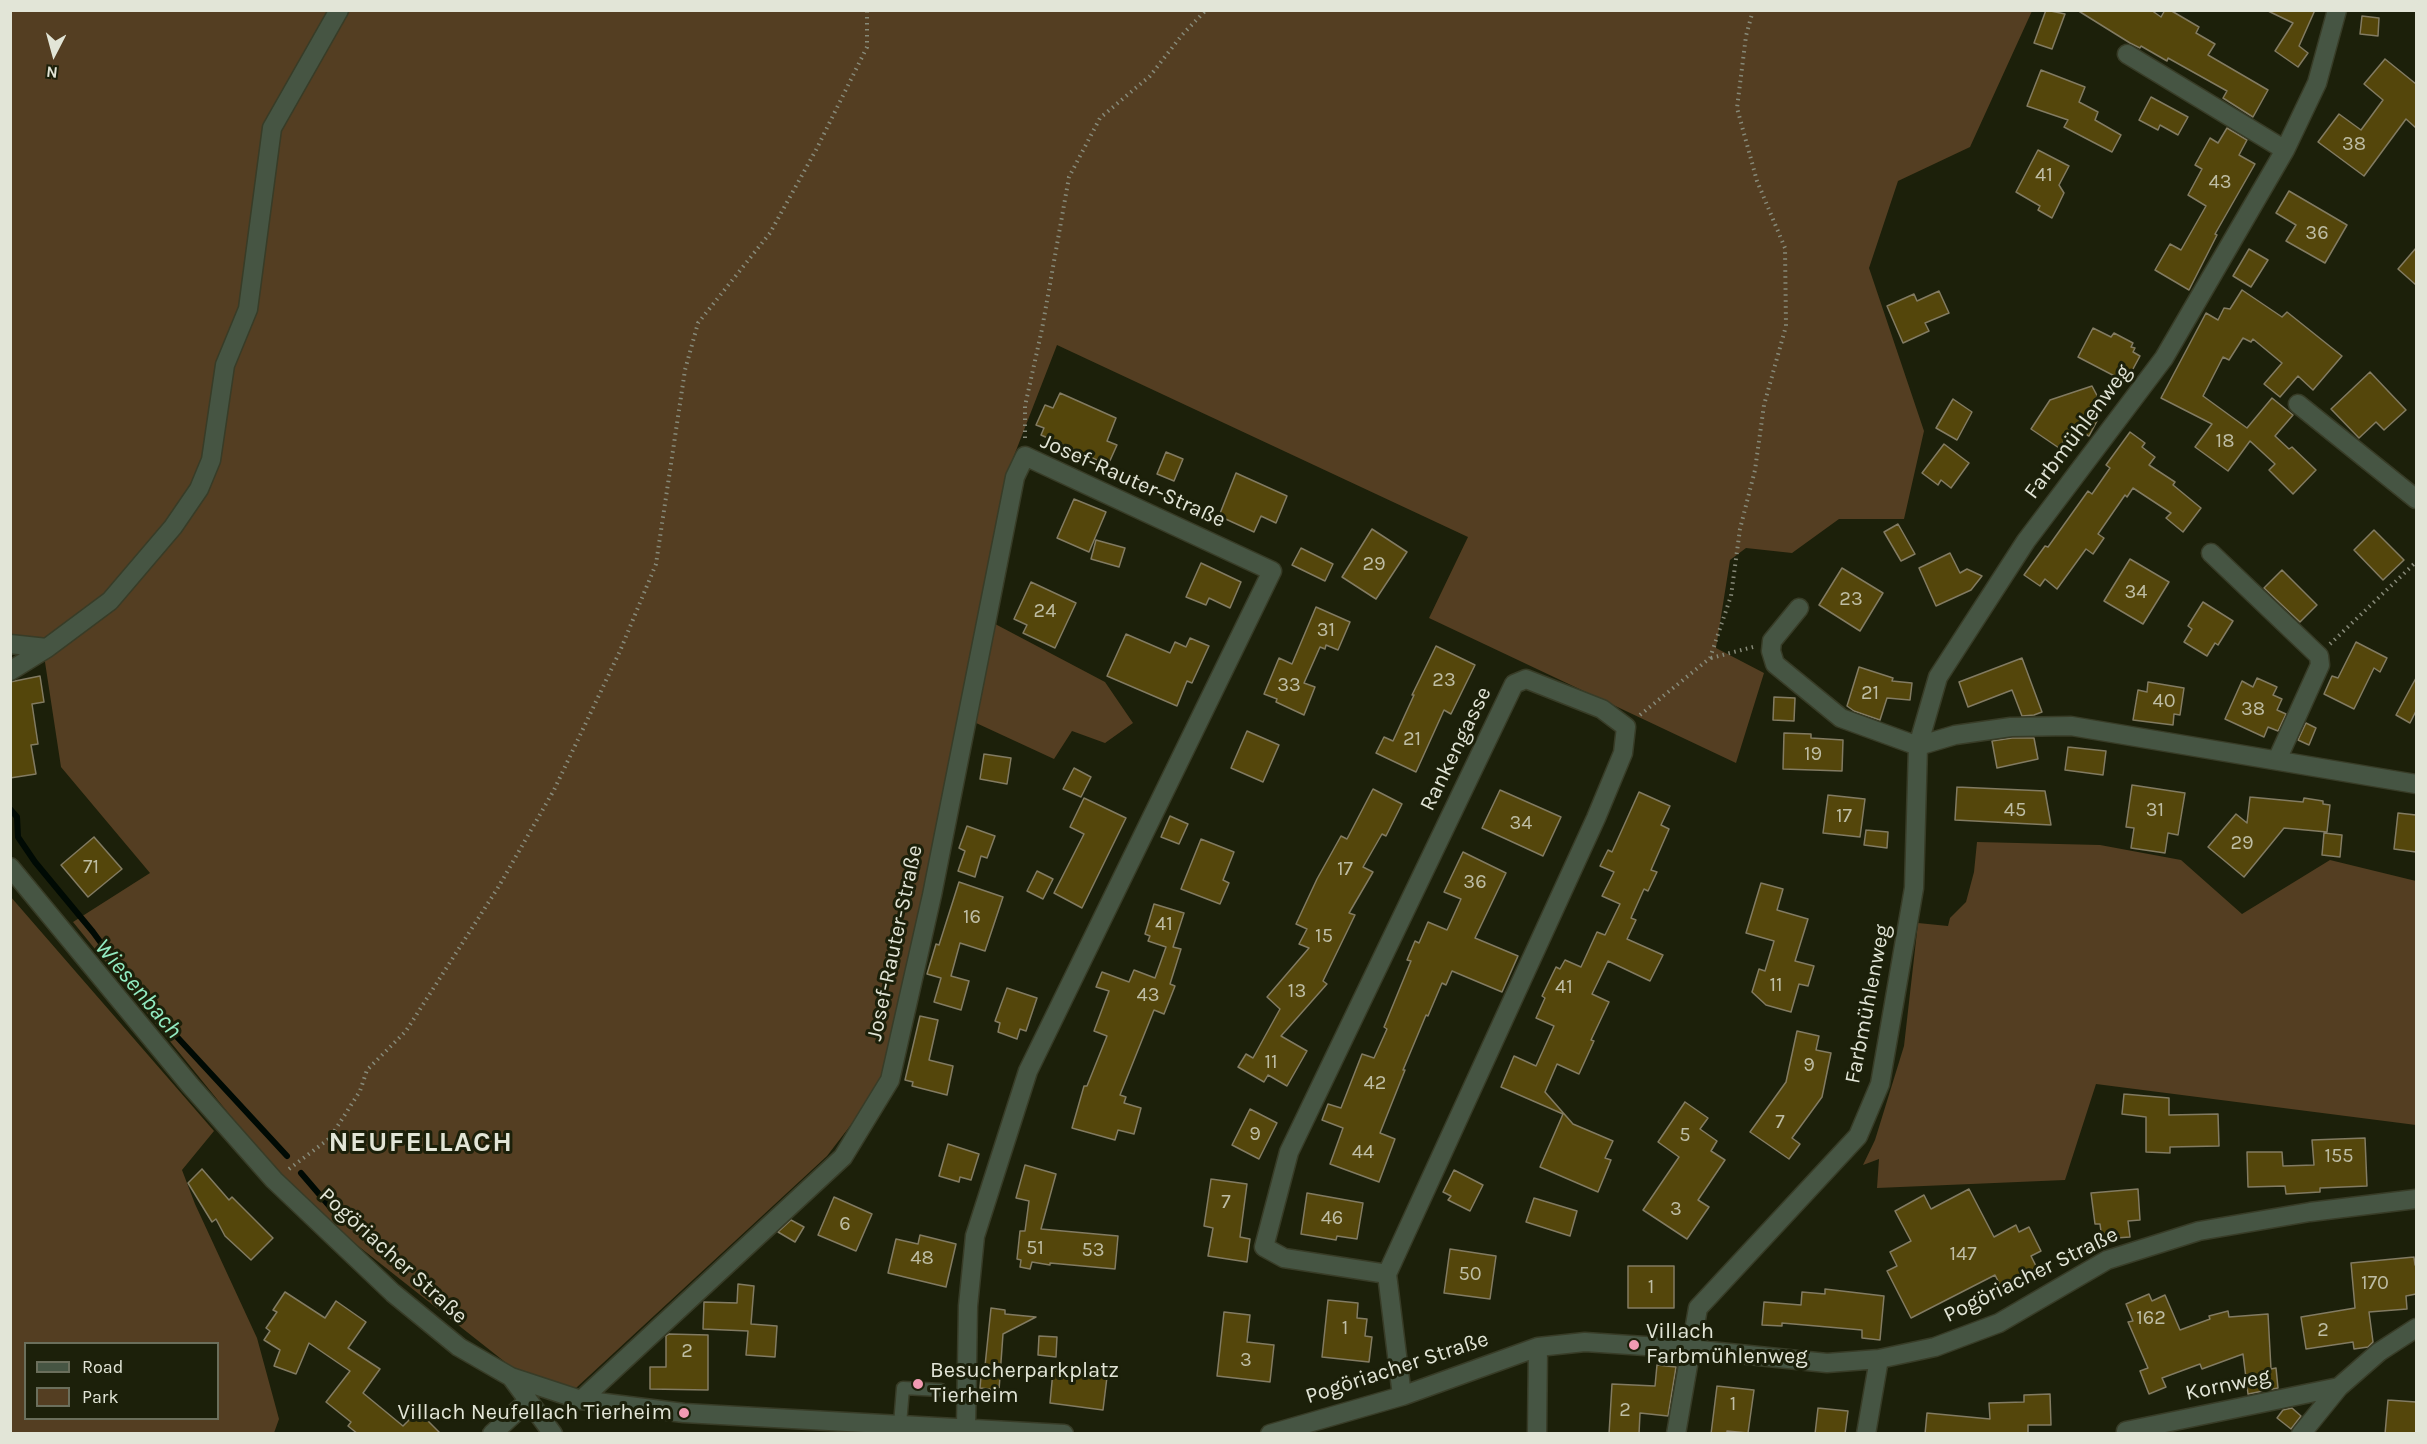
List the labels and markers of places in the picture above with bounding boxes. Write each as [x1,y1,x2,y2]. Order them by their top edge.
place label: Villach Farbmühlenweg [1646,1319,1808,1370]
marker: Villach Farbmühlenweg [1627,1338,1641,1352]
place label: Besucherparkplatz Tierheim [930,1358,1119,1410]
marker: Besucherparkplatz Tierheim [911,1377,925,1391]
place label: Villach Neufellach Tierheim [397,1400,672,1426]
marker: Villach Neufellach Tierheim [677,1406,691,1420]

